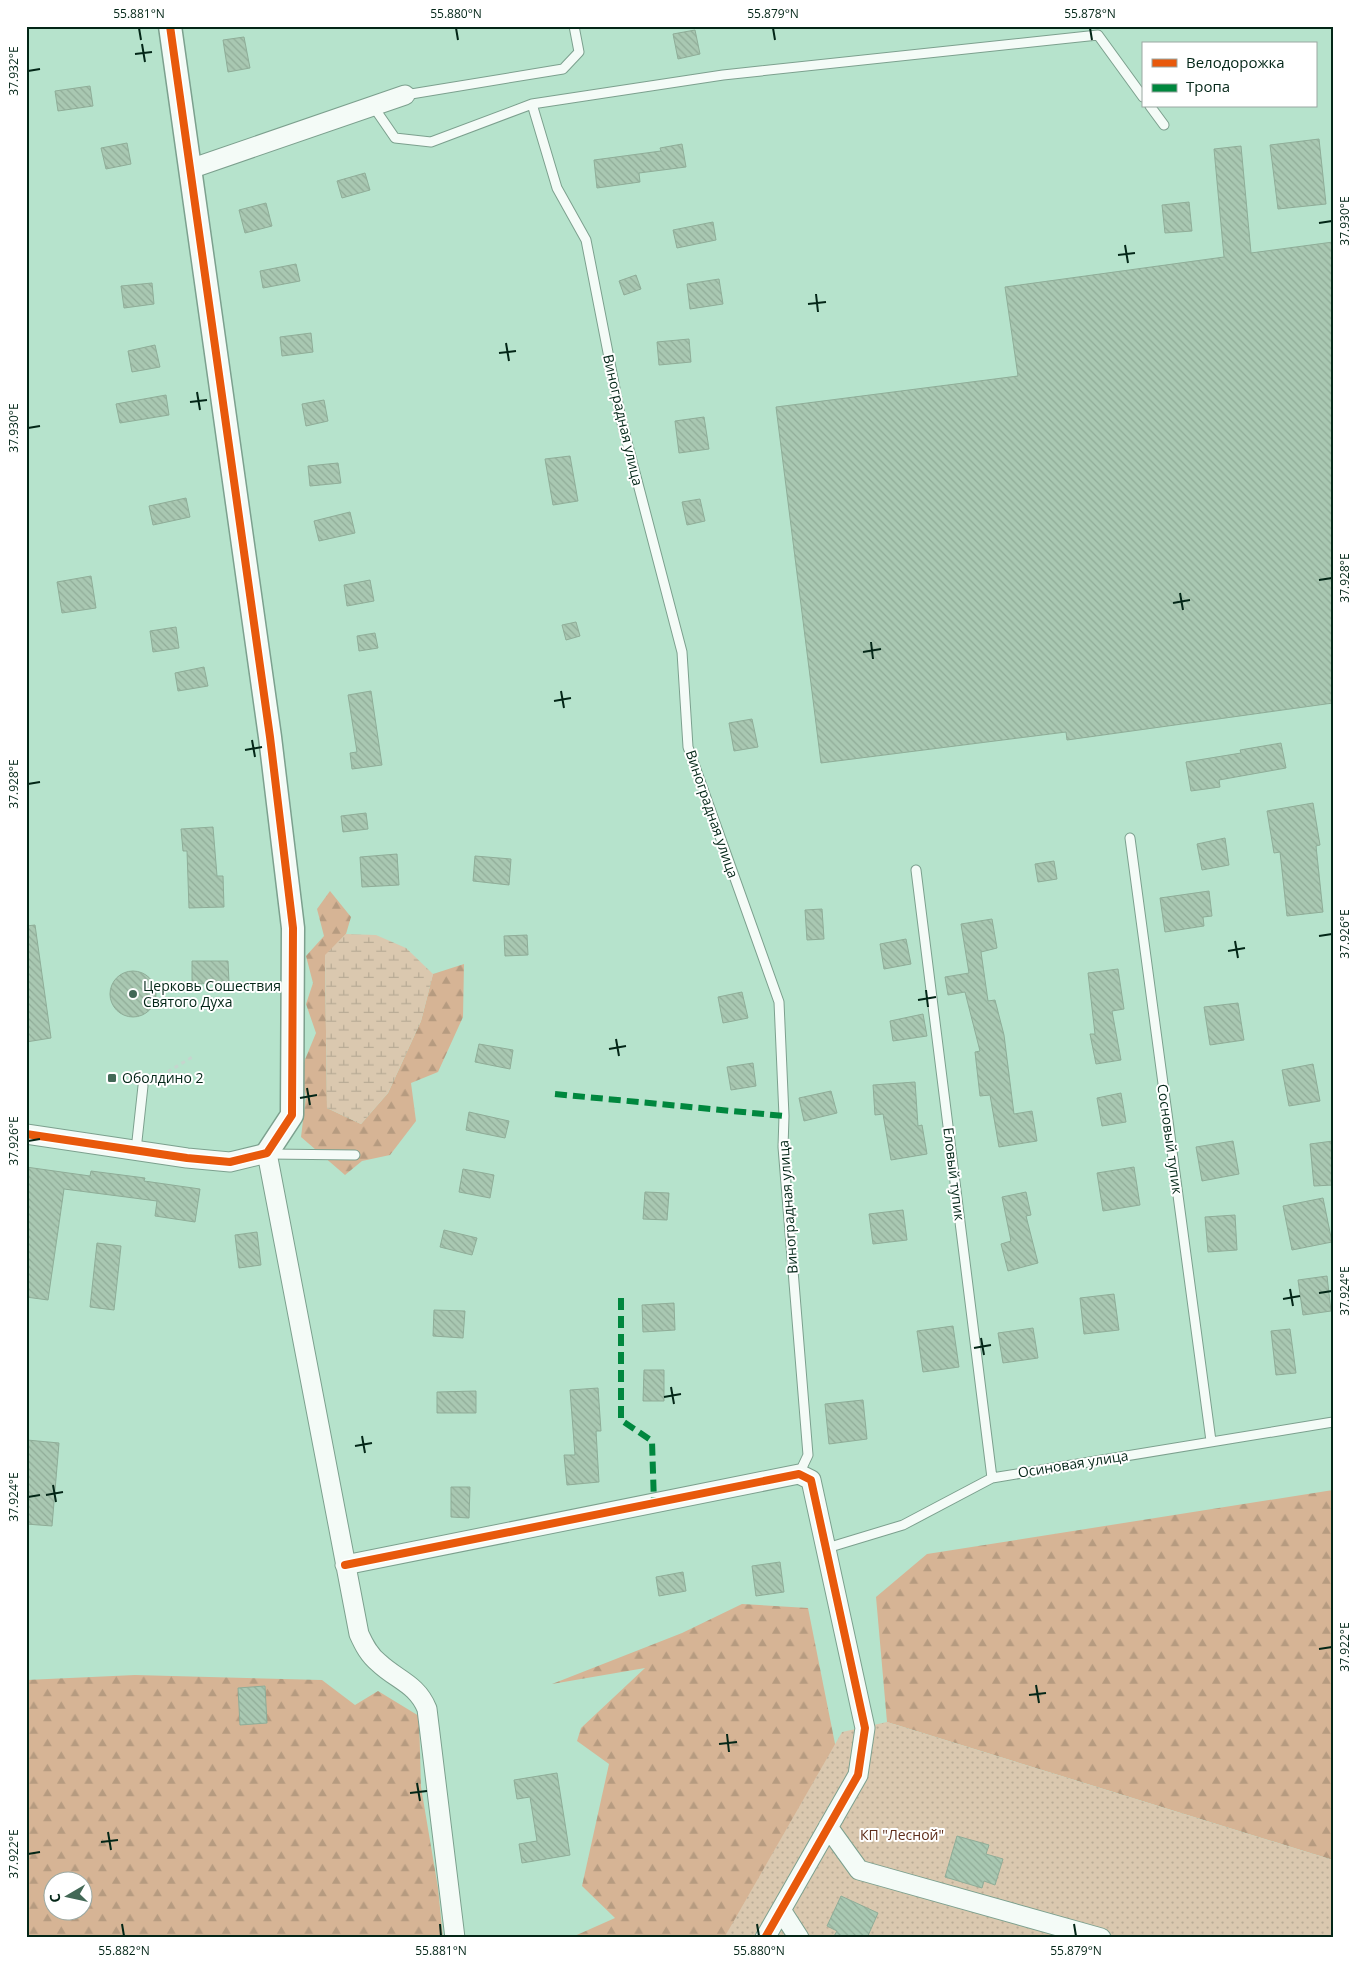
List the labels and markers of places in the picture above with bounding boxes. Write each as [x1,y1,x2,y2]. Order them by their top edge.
place label: Церковь Сошествия Святого Духа [143,976,281,1011]
marker: Церковь Сошествия Святого Духа [127,988,139,1000]
place label: Оболдино 2 [122,1068,204,1087]
marker: Оболдино 2 [106,1072,118,1084]

